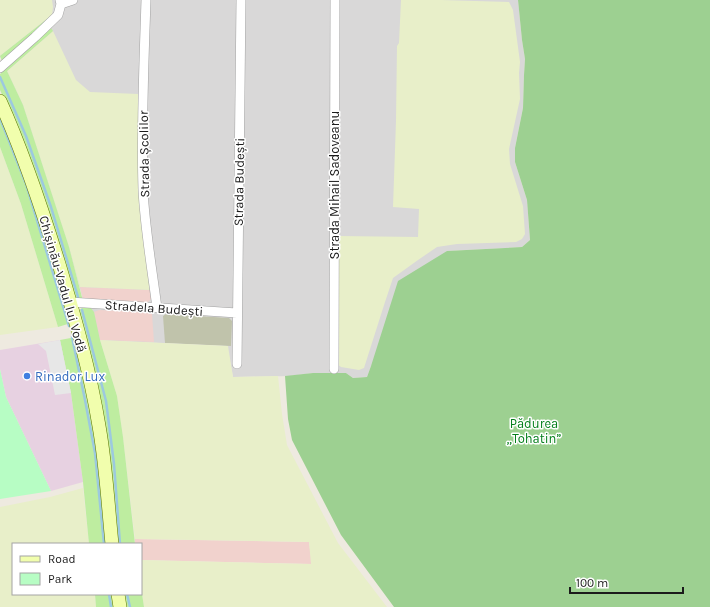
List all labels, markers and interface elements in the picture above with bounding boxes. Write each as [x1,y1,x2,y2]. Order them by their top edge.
street label: Strada Școlilor [136,110,152,198]
street label: Strada Mihail Sadoveanu [327,111,342,259]
street label: Strada Budești [231,138,247,226]
street label: Chișinău-Vadul lui Vodă [36,214,90,354]
street label: Stradela Budești [104,297,204,319]
place label: Rinador Lux [35,369,105,384]
marker: Rinador Lux [22,371,32,381]
park label: Pădurea „Tohatin” [506,416,562,446]
legend [12,543,142,595]
text: Road [48,552,76,566]
scale bar [570,569,683,595]
text: Park [48,572,73,586]
text: 100 m [576,576,608,590]

